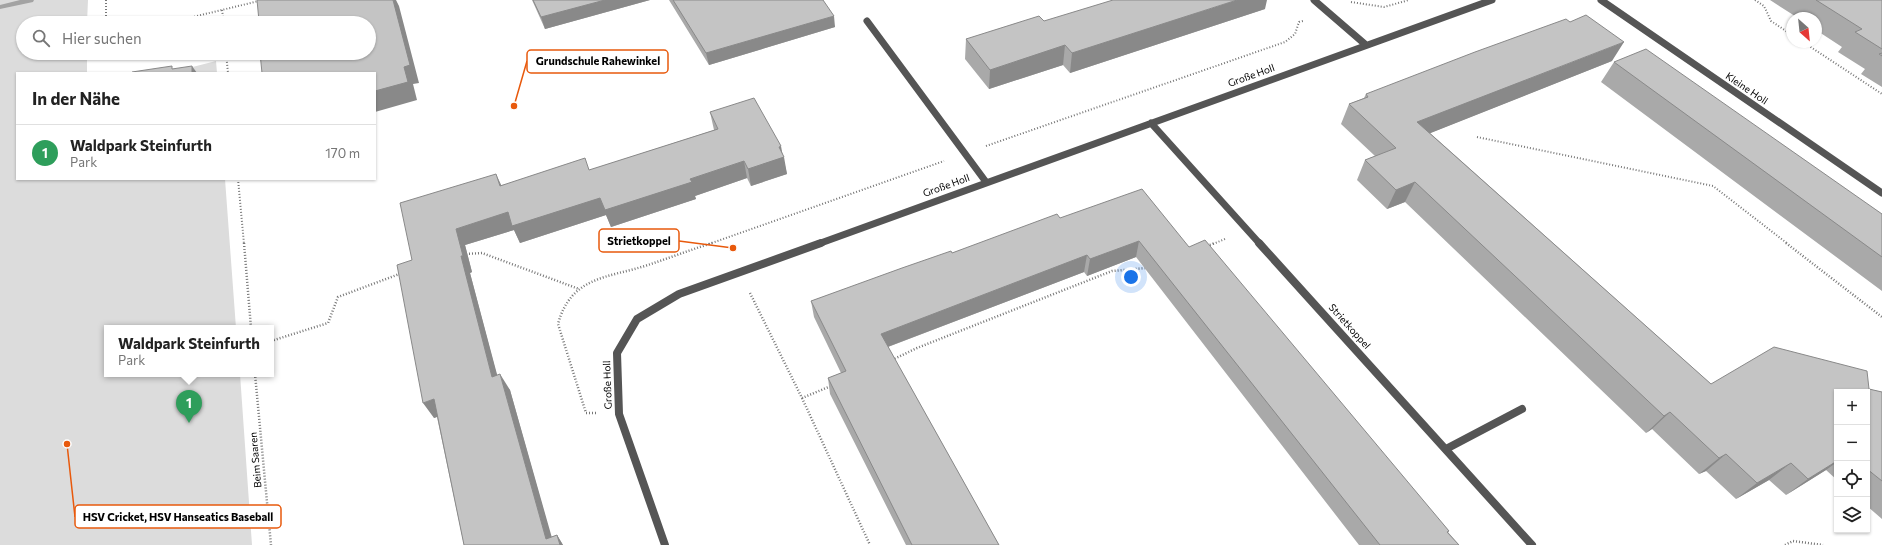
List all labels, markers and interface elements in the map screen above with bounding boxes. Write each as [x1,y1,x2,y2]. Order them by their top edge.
north arrow [1786,12,1822,48]
search box [16,16,376,60]
icon: search [30,27,52,49]
text: Hier suchen [62,29,142,47]
callout: Grundschule Rahewinkel [527,50,668,73]
text: Grundschule Rahewinkel [536,54,660,67]
street label: Große Holl [1226,61,1276,89]
street label: Kleine Holl [1724,69,1770,107]
text: In der Nähe [32,88,120,109]
text: Waldpark Steinfurth [70,136,212,154]
text: 1 [42,145,48,161]
text: 170 m [325,145,360,161]
text: Park [70,154,97,170]
street label: Große Holl [921,171,971,199]
callout: Strietkoppel [599,229,679,252]
text: Strietkoppel [607,234,671,247]
your location [1121,267,1141,287]
street label: Strietkoppel [1327,301,1373,351]
popup [104,325,274,377]
text: Waldpark Steinfurth [118,334,260,352]
text: Park [118,352,145,368]
street label: Große Holl [600,360,614,410]
map controls [1834,389,1870,533]
button: + [1834,389,1870,425]
pin: 1 [176,390,202,423]
button: − [1834,425,1870,461]
street label: Beim Saaren [247,432,263,488]
button: locate [1834,461,1870,497]
button: layers [1834,497,1870,533]
callout: HSV Cricket, HSV Hanseatics Baseball [75,505,281,528]
text: HSV Cricket, HSV Hanseatics Baseball [83,510,273,523]

